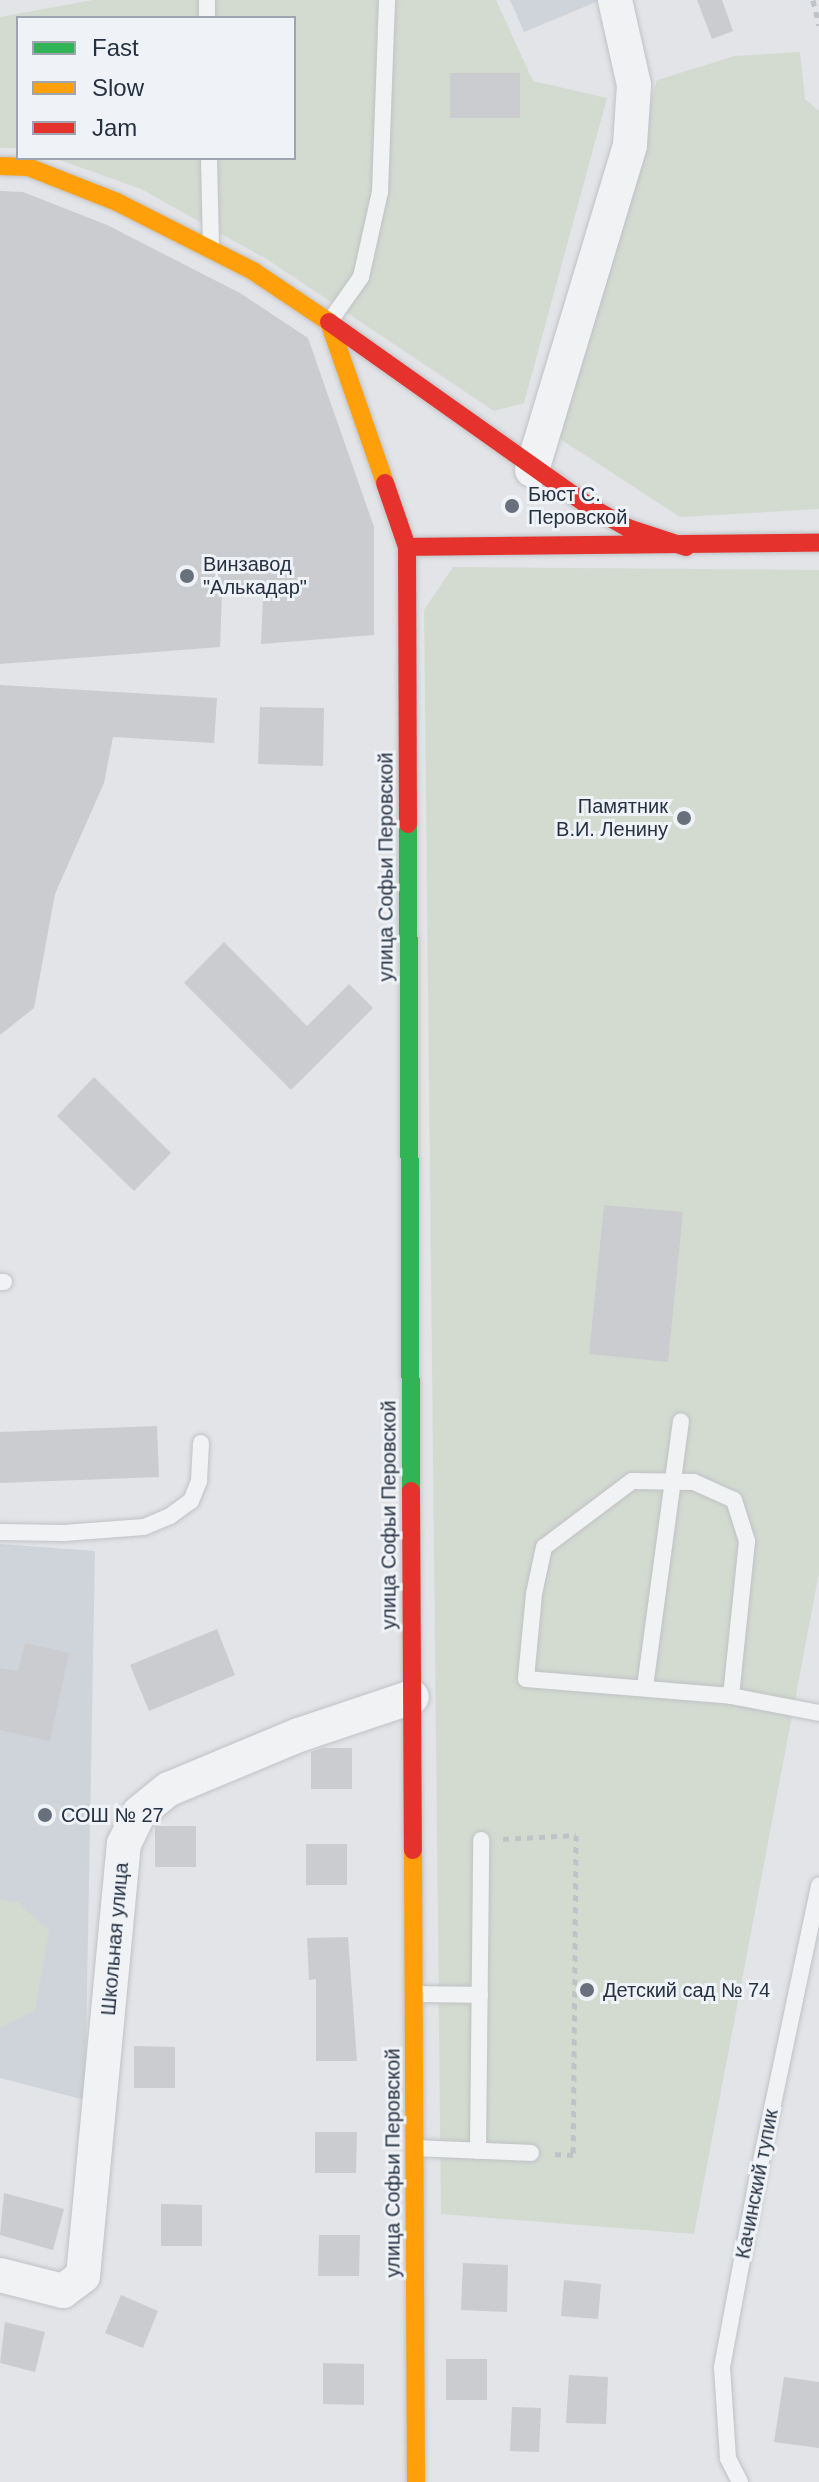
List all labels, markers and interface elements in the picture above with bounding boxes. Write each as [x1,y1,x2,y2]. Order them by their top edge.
legend [16,16,296,160]
text: Fast [92,34,139,61]
text: Slow [92,74,144,101]
text: Jam [92,114,137,141]
place label: Бюст С. Перовской [528,482,627,529]
marker: Бюст С. Перовской [503,497,521,515]
place label: Винзавод "Алькадар" [203,552,307,599]
marker: Винзавод "Алькадар" [178,567,196,585]
street label: улица Софьи Перовской [374,752,398,982]
place label: Памятник В.И. Ленину [556,794,668,841]
marker: Памятник В.И. Ленину [675,809,693,827]
street label: улица Софьи Перовской [377,1400,401,1630]
place label: СОШ № 27 [61,1803,164,1827]
marker: СОШ № 27 [36,1806,54,1824]
street label: Школьная улица [96,1861,134,2017]
place label: Детский сад № 74 [603,1978,770,2002]
marker: Детский сад № 74 [578,1981,596,1999]
street label: улица Софьи Перовской [381,2048,405,2278]
street label: Качинский тупик [731,2107,783,2261]

